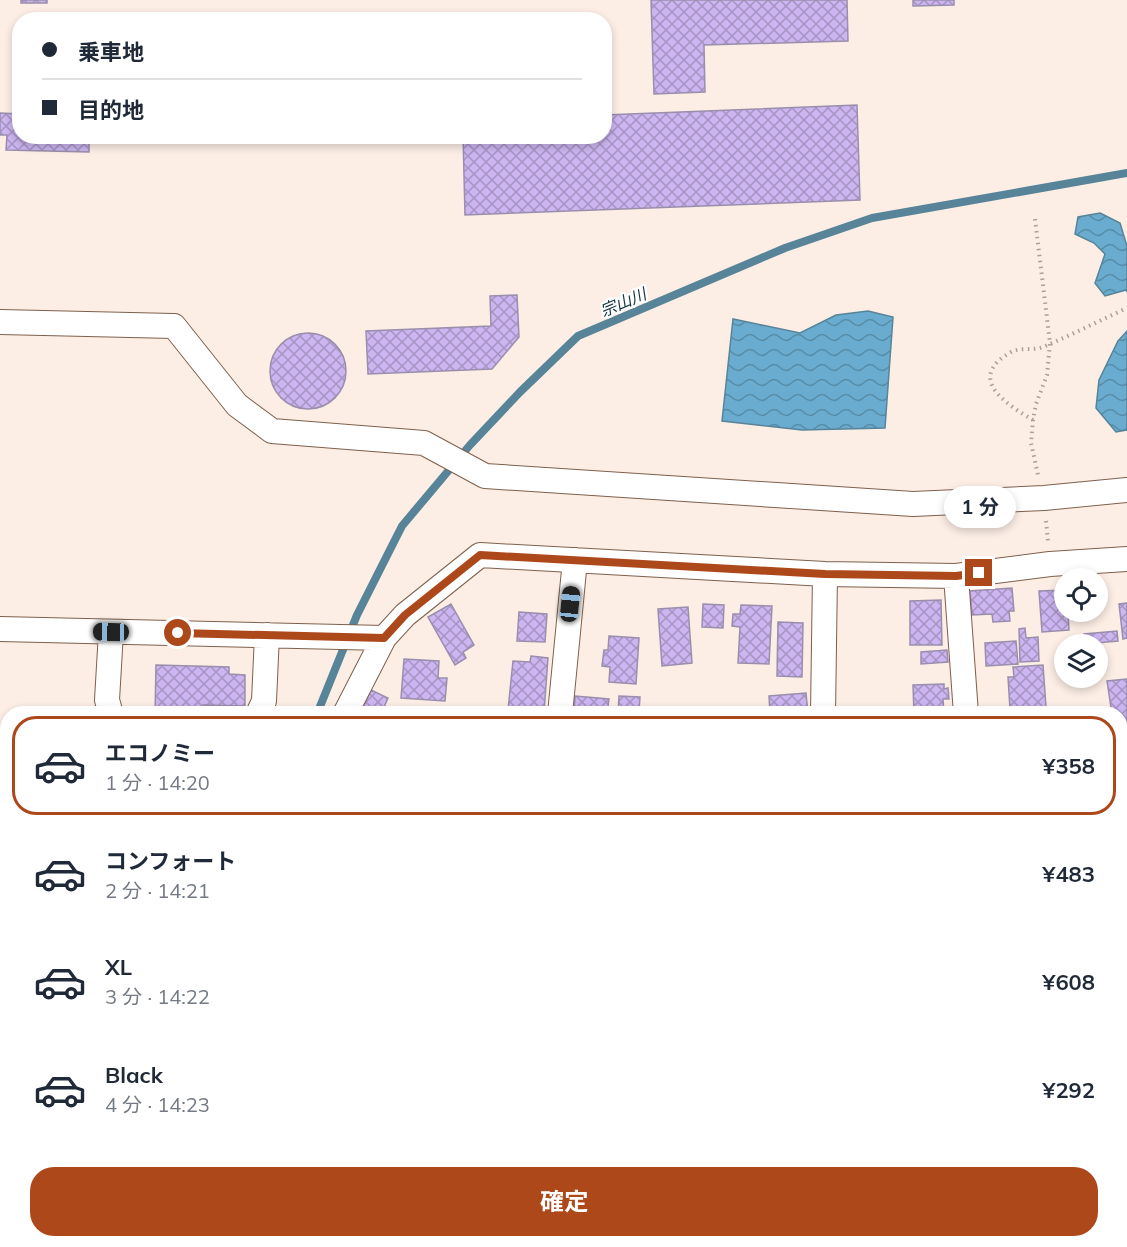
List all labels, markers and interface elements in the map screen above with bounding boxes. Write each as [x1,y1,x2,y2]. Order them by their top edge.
text: 乗車地 [78,38,144,66]
text: 目的地 [78,96,144,124]
water label: 宗山川 [597,283,651,321]
callout: 1 分 [943,486,1015,528]
text: 1 分 [961,494,999,519]
route end [965,559,992,586]
map controls [1054,568,1108,688]
button: locate [1054,568,1108,622]
car [559,585,581,623]
route start [164,619,191,646]
car [93,623,129,641]
button: layers [1054,634,1108,688]
icon: car [33,739,87,793]
text: エコノミー [105,739,215,767]
text: ¥358 [1042,752,1095,780]
text: 1 分 · 14:20 [105,770,210,795]
icon: car [33,847,87,901]
text: コンフォート [105,847,236,875]
text: ¥483 [1042,860,1095,888]
text: 2 分 · 14:21 [105,878,210,903]
text: XL [105,953,132,981]
icon: car [33,955,87,1009]
text: ¥608 [1042,968,1095,996]
text: 3 分 · 14:22 [105,984,210,1009]
text: Black [105,1061,163,1089]
icon: car [33,1063,87,1117]
text: ¥292 [1042,1076,1095,1104]
text: 4 分 · 14:23 [105,1092,210,1117]
button: 確定 [30,1167,1098,1236]

